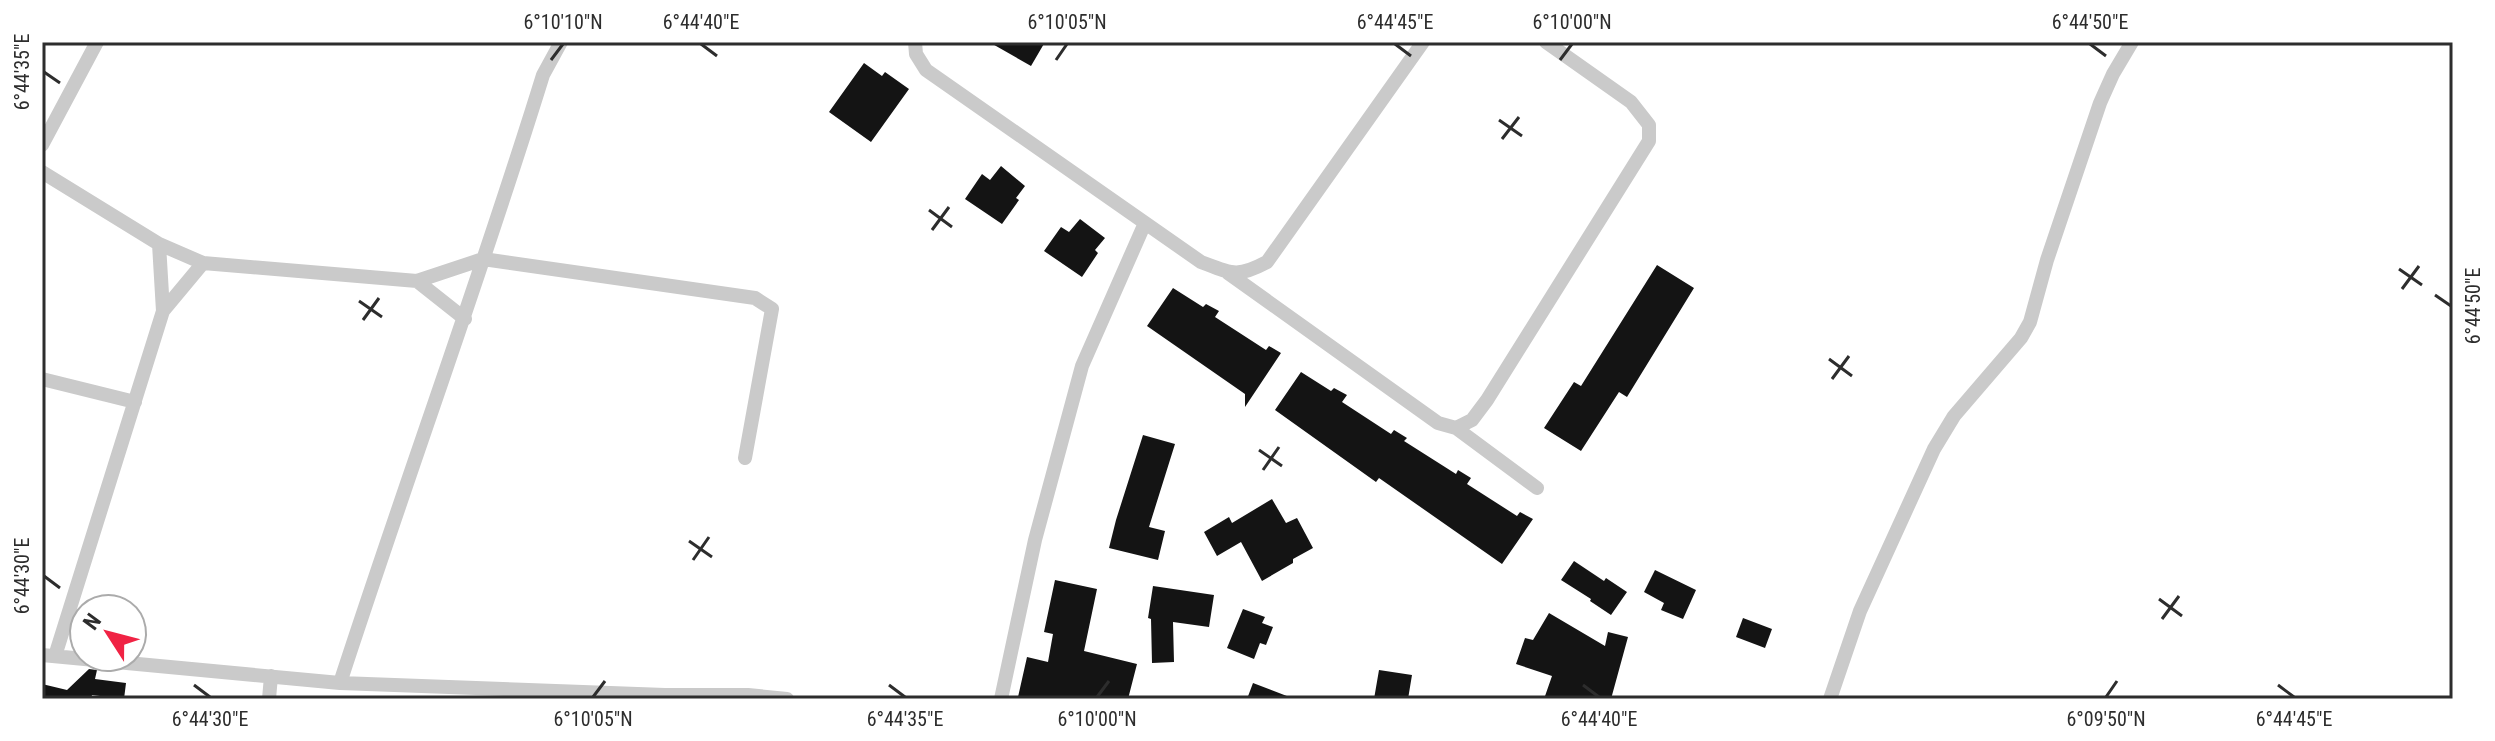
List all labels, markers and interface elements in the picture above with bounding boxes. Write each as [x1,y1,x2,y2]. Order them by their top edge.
text: 6°10'10"N [523,10,603,34]
text: 6°44'40"E [663,10,739,34]
text: 6°10'05"N [1027,10,1107,34]
text: 6°44'45"E [1357,10,1433,34]
text: 6°10'00"N [1532,10,1612,34]
text: 6°44'50"E [2052,10,2128,34]
text: 6°44'35"E [10,34,34,110]
text: 6°44'50"E [2461,268,2485,344]
text: 6°44'30"E [10,538,34,614]
north arrow [68,593,148,673]
text: N [78,609,106,634]
text: 6°44'30"E [172,707,248,731]
text: 6°10'05"N [553,707,633,731]
text: 6°44'35"E [867,707,943,731]
text: 6°10'00"N [1057,707,1137,731]
text: 6°44'40"E [1561,707,1637,731]
text: 6°09'50"N [2066,707,2146,731]
text: 6°44'45"E [2256,707,2332,731]

